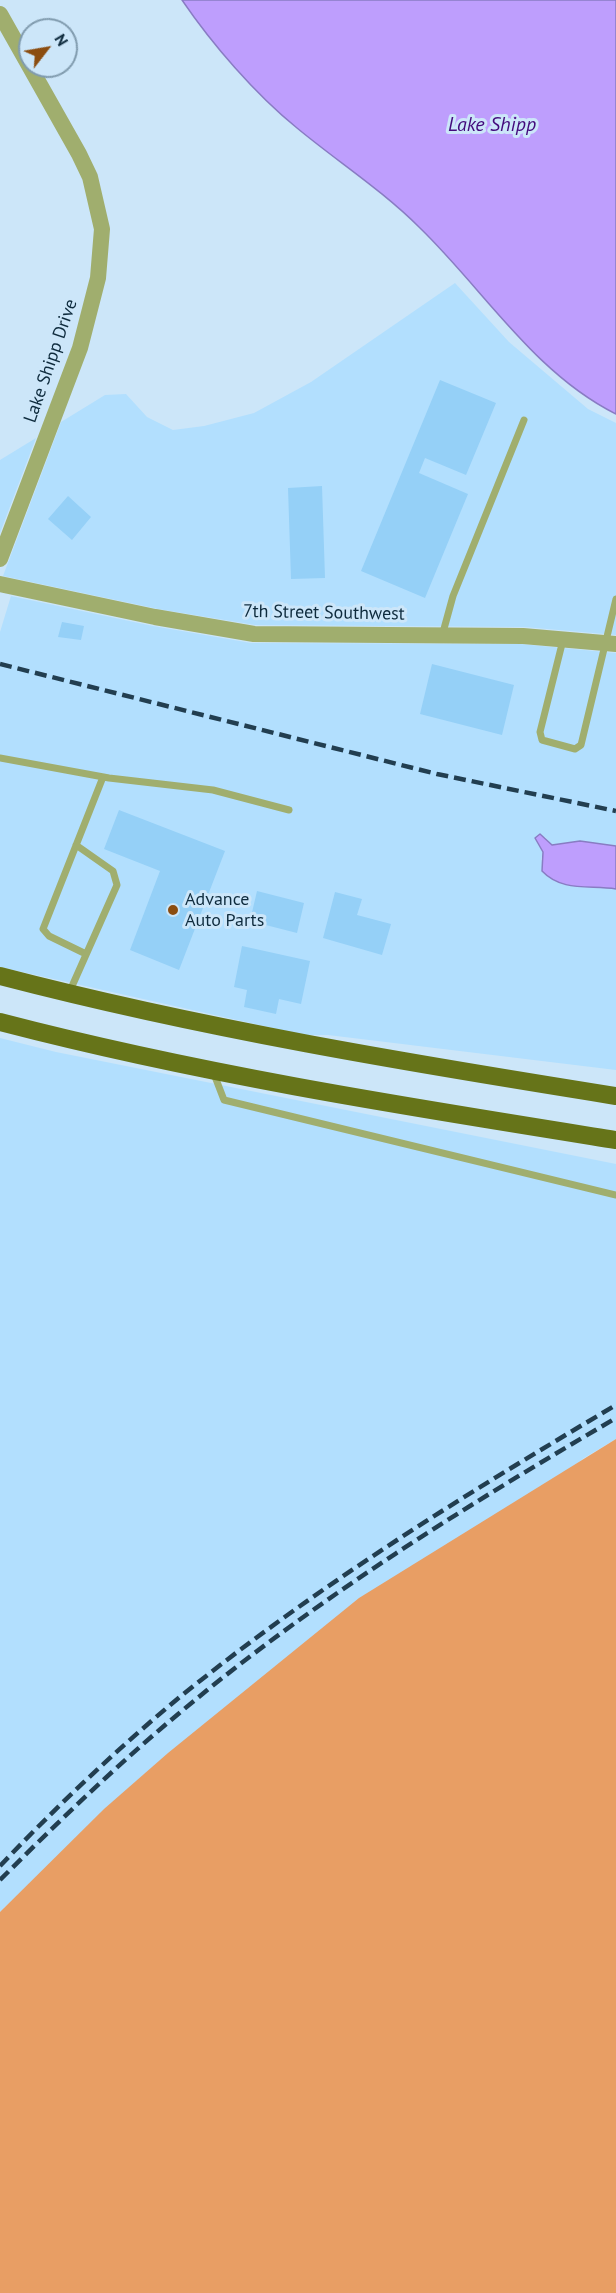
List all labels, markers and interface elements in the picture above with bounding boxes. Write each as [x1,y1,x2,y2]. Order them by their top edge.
north arrow [18,18,78,78]
text: N [50,30,73,49]
water label: Lake Shipp [448,113,536,137]
street label: Lake Shipp Drive [20,296,82,426]
street label: 7th Street Southwest [243,601,405,625]
place label: Advance Auto Parts [185,889,264,932]
marker: Advance Auto Parts [166,903,180,917]

